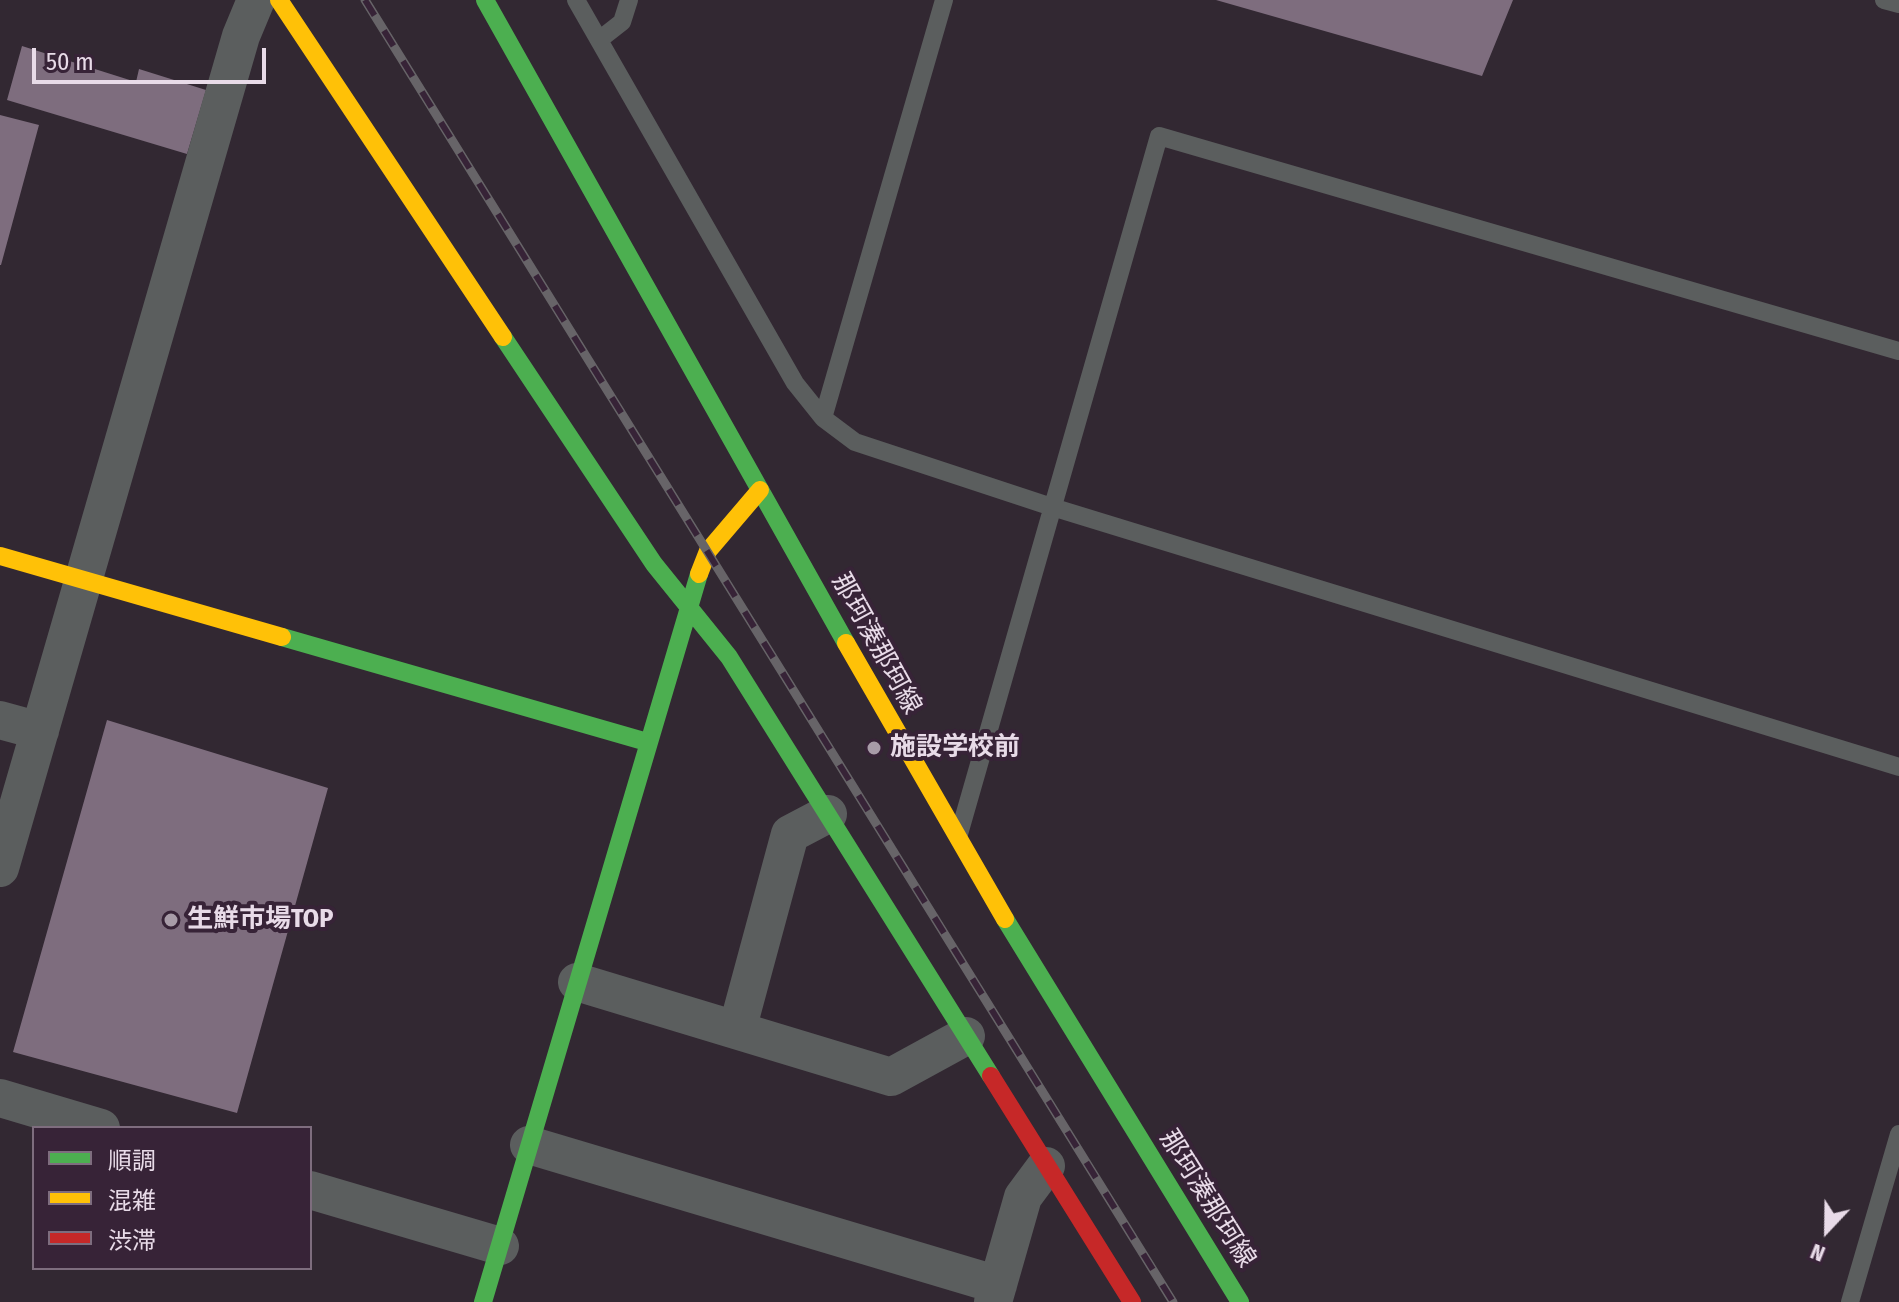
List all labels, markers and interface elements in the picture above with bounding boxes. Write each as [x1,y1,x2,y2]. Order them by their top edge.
scale bar [36,32,270,82]
text: 50 m [46,48,94,76]
street label: 那珂湊那珂線 [825,568,927,720]
place label: 施設学校前 [890,732,1020,764]
marker: 施設学校前 [865,739,883,757]
place label: 生鮮市場TOP [187,904,333,936]
marker: 生鮮市場TOP [162,911,180,929]
street label: 那珂湊那珂線 [1152,1125,1262,1273]
legend [32,1126,312,1270]
text: 順調 [108,1147,156,1175]
text: 混雑 [108,1187,156,1215]
north arrow [1787,1190,1867,1270]
text: 渋滞 [108,1227,156,1255]
text: N [1807,1238,1829,1268]

